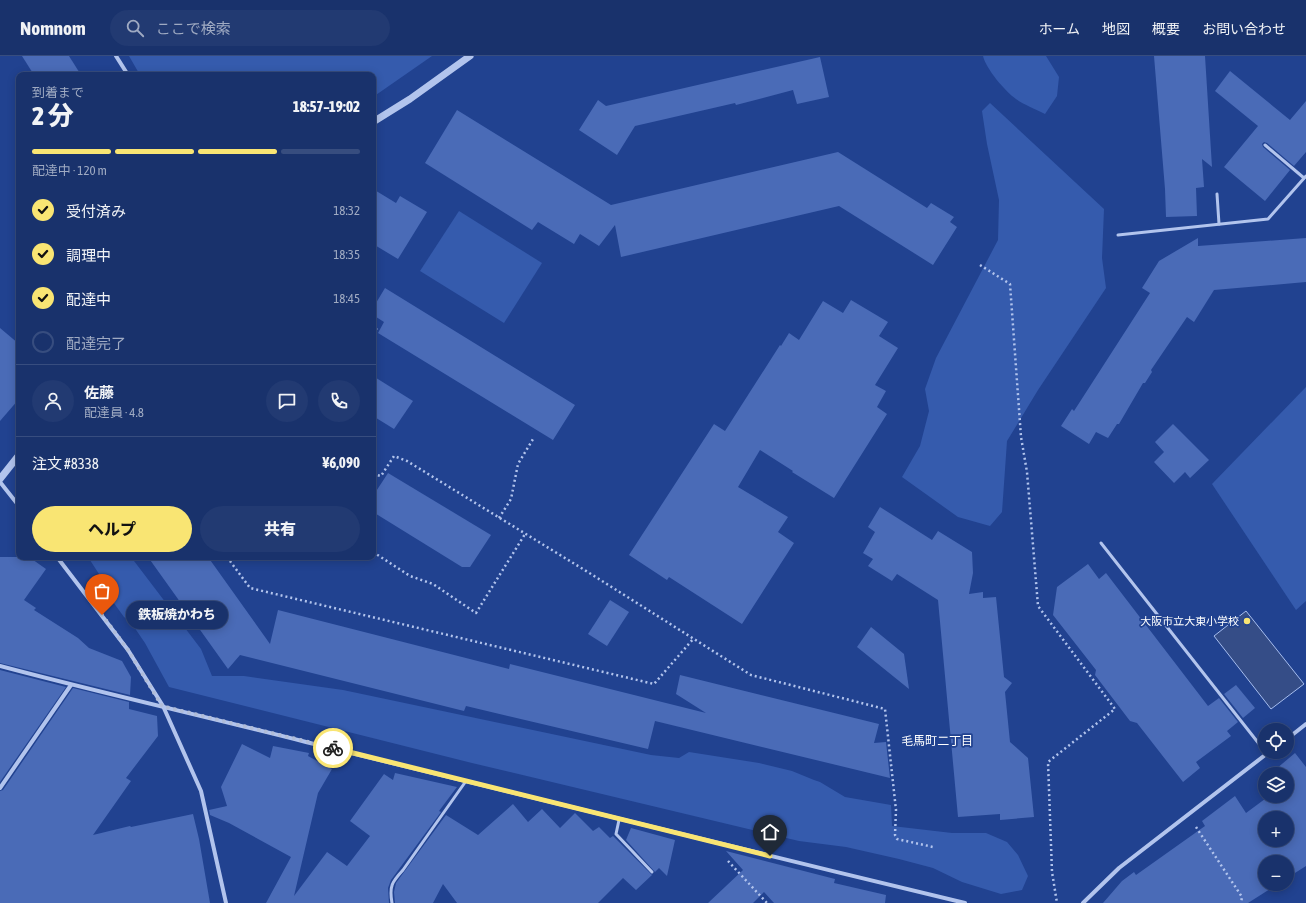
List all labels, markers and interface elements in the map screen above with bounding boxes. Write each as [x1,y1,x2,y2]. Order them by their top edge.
search box [110,10,390,46]
text: Nomnom [20,17,86,39]
icon: search [124,17,146,39]
text: ここで検索 [156,20,231,37]
text: ホーム [1038,21,1080,37]
text: 地図 [1102,21,1130,37]
text: 概要 [1152,21,1180,37]
text: お問い合わせ [1202,21,1286,37]
text: 到着まで [32,85,84,100]
text: 18:57–19:02 [293,98,360,115]
text: 2 分 [32,101,74,131]
text: 配達中 · 120 m [32,163,107,178]
icon: check [32,199,54,221]
text: 受付済み [66,203,126,220]
text: 18:32 [333,203,360,218]
icon: check [32,243,54,265]
text: 調理中 [66,247,111,264]
text: 18:35 [333,247,360,262]
icon: check [32,287,54,309]
text: 配達中 [66,291,111,308]
text: 18:45 [333,291,360,306]
text: 配達完了 [66,335,126,352]
button: person [32,380,74,422]
button: chat [266,380,308,422]
button: phone [318,380,360,422]
text: 佐藤 [84,384,114,401]
text: 配達員 · 4.8 [84,405,144,420]
text: ¥6,090 [322,454,360,471]
text: 注文 #8338 [32,455,99,472]
button: ヘルプ [32,506,192,552]
button: 共有 [200,506,360,552]
pin [85,574,119,615]
icon: bag [91,580,113,602]
callout: 鉄板焼かわち [126,601,228,629]
text: 鉄板焼かわち [138,607,216,622]
place label: 大阪市立大東小学校 [1140,615,1239,627]
marker: 大阪市立大東小学校 [1242,616,1252,626]
map controls [1258,723,1294,891]
button: locate [1258,723,1294,759]
courier [313,728,353,768]
district label: 毛馬町二丁目 [901,734,973,748]
icon: bike [322,737,344,759]
button: layers [1258,767,1294,803]
button: + [1258,811,1294,847]
pin [753,815,787,856]
icon: home [759,821,781,843]
button: − [1258,855,1294,891]

